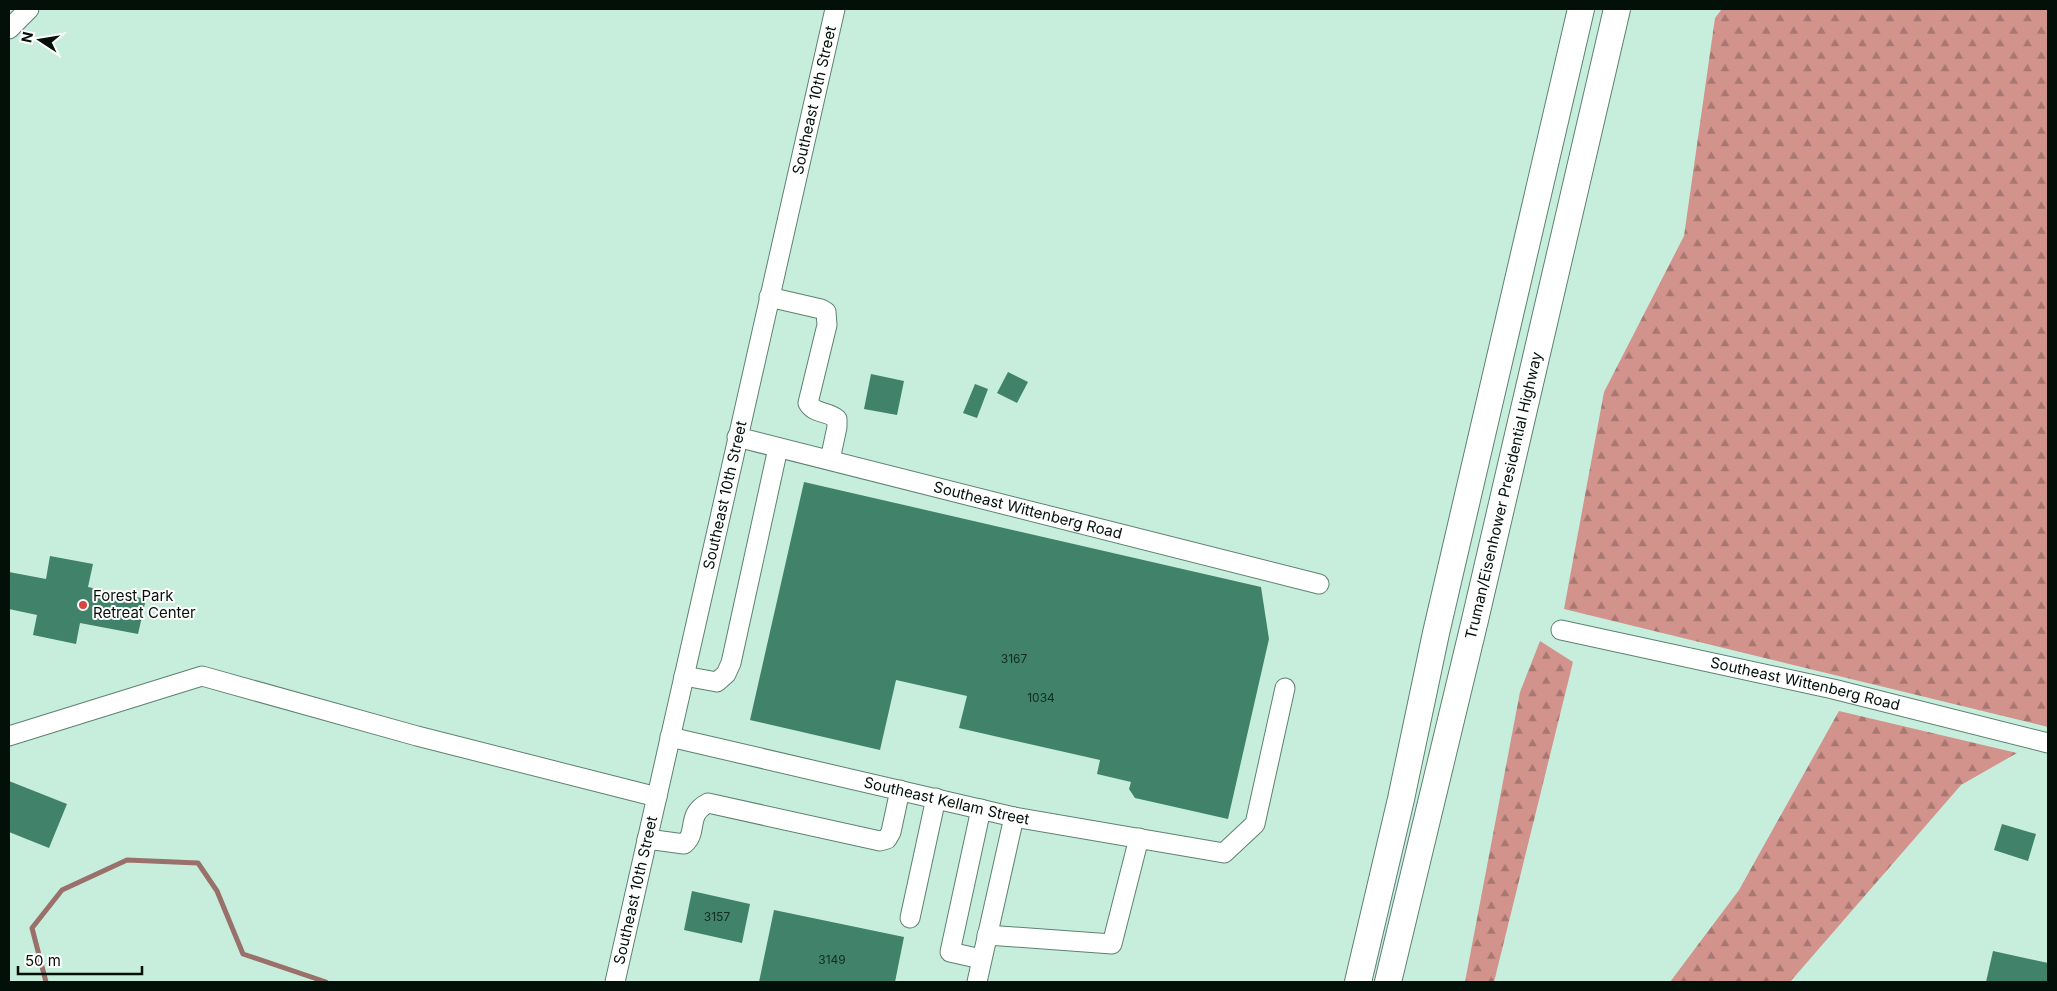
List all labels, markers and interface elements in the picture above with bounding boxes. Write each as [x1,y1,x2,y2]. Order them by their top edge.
north arrow [15,15,65,65]
street label: Southeast 10th Street [788,24,840,176]
text: N [17,30,36,44]
street label: Truman/Eisenhower Presidential Highway [1461,349,1546,641]
street label: Southeast 10th Street [699,419,751,571]
street label: Southeast Wittenberg Road [932,477,1124,543]
place label: Forest Park Retreat Center [93,586,196,622]
marker: Forest Park Retreat Center [77,599,89,611]
house number: 3167 [1001,651,1027,666]
street label: Southeast Wittenberg Road [1709,653,1902,714]
house number: 1034 [1027,690,1055,705]
street label: Southeast Kellam Street [862,772,1031,829]
street label: Southeast 10th Street [609,814,661,966]
house number: 3157 [704,909,730,924]
scale bar [18,944,141,976]
text: 50 m [25,951,61,970]
house number: 3149 [818,952,846,967]

